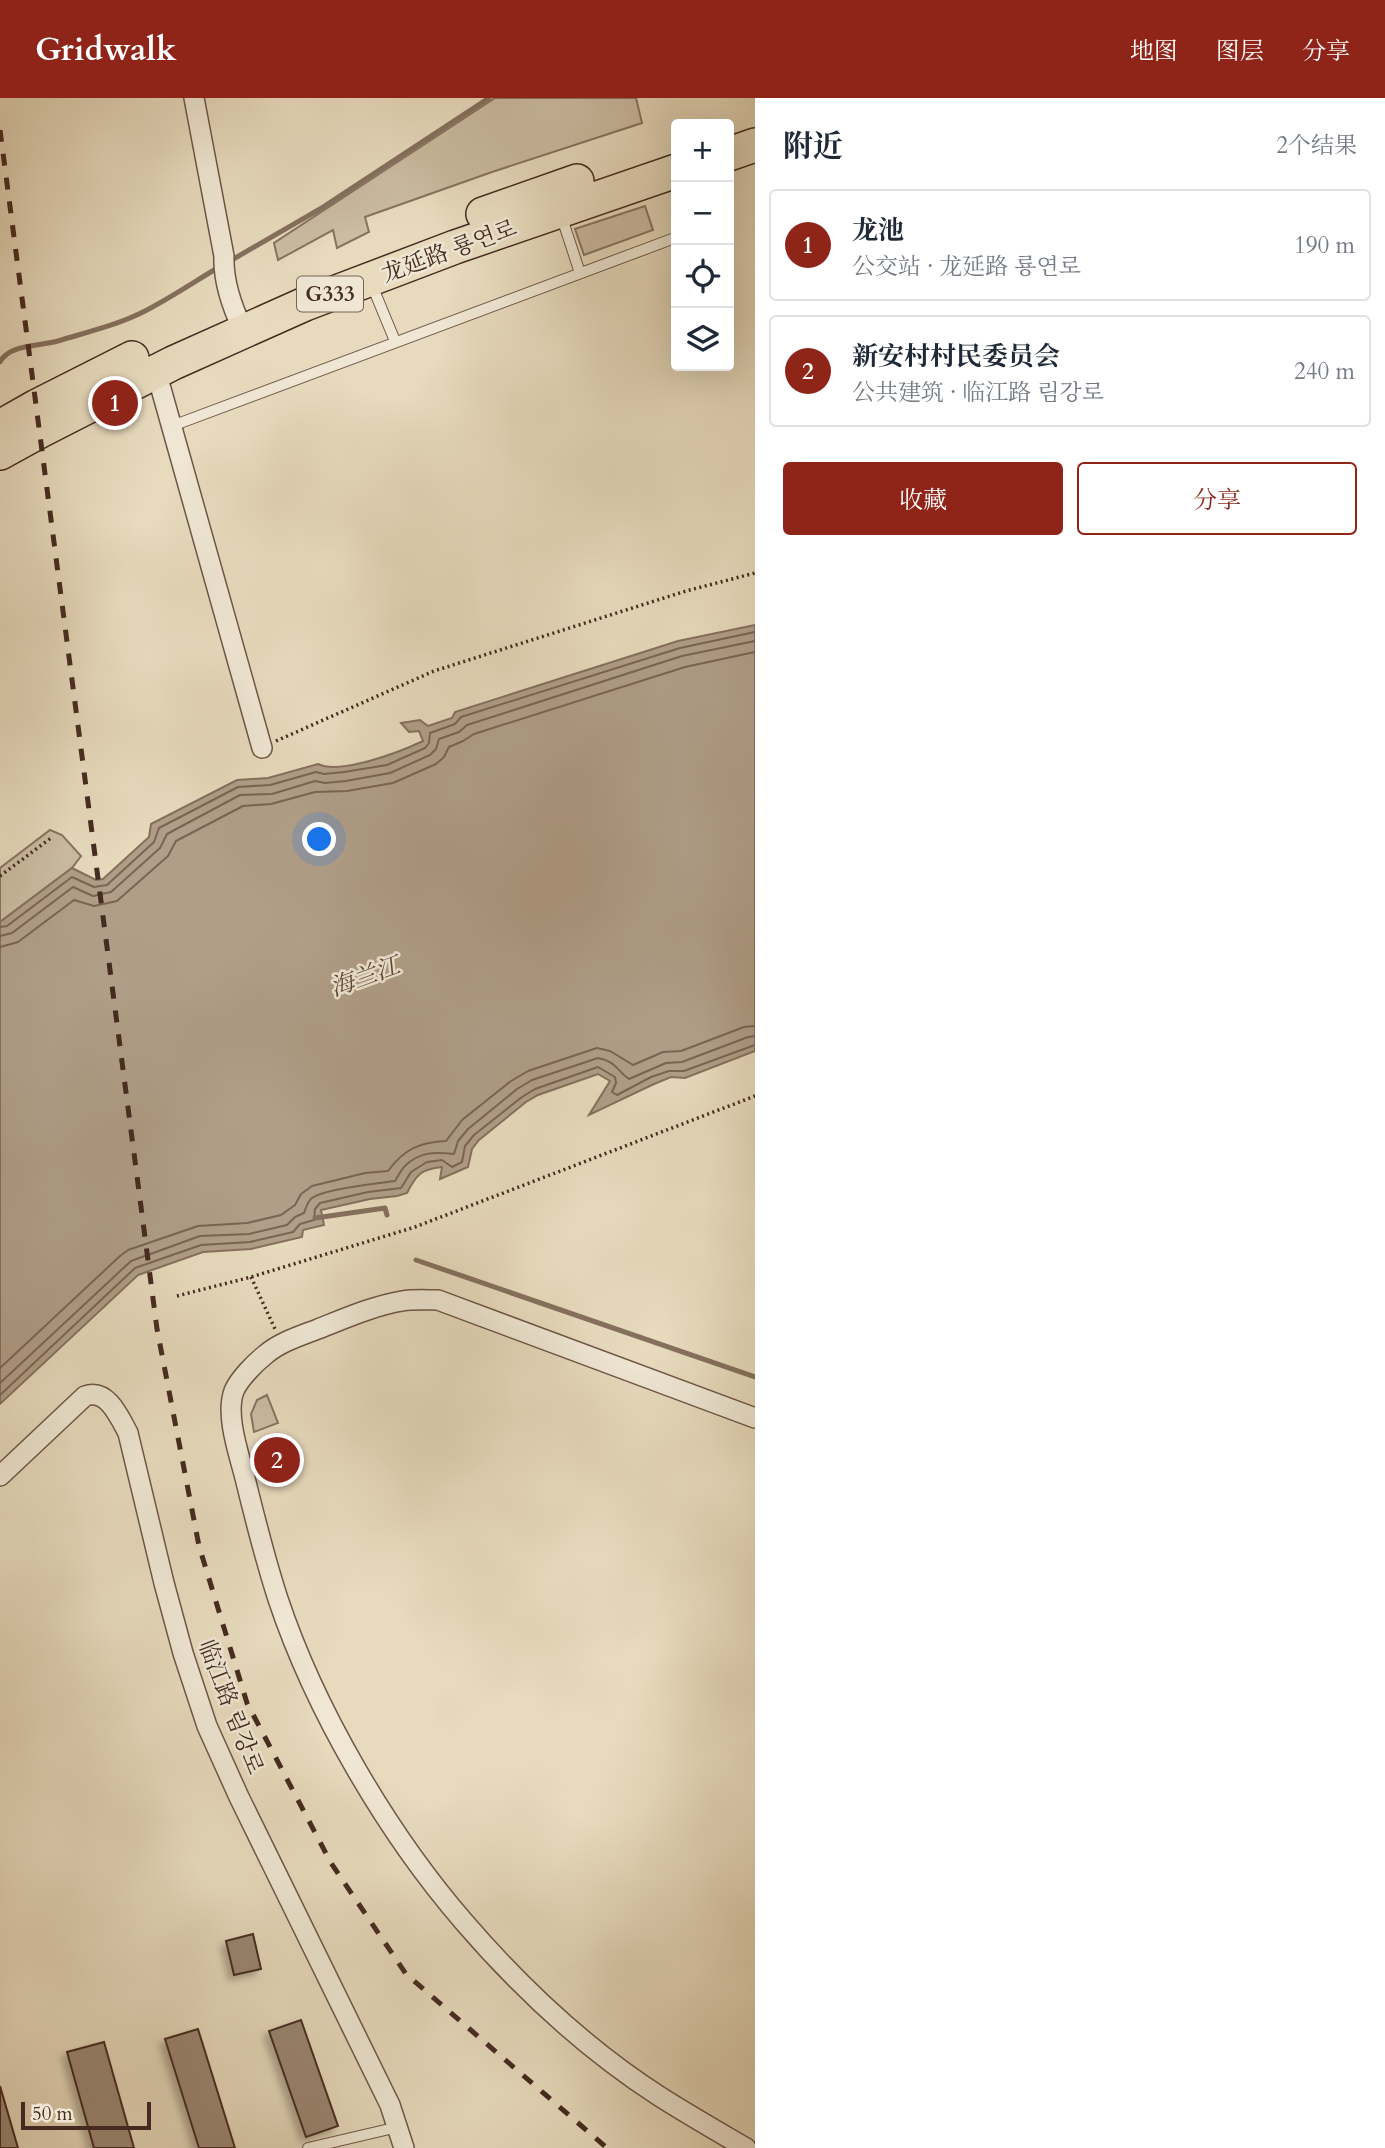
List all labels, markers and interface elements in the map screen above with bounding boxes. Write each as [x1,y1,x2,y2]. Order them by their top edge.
text: Gridwalk [35,27,177,72]
text: 地图 [1130,35,1178,68]
text: 图层 [1216,35,1264,68]
text: 分享 [1302,35,1350,68]
map controls [671,119,734,371]
button: + [671,119,734,182]
text: 附近 [783,126,843,167]
text: 2个结果 [1276,130,1357,161]
button: − [671,182,734,245]
street label: 龙延路 룡연로 [377,212,521,290]
text: 龙池 [852,213,904,248]
text: 1 [802,230,814,261]
text: 190 m [1294,230,1355,261]
button: locate [671,245,734,308]
text: 公交站 · 龙延路 룡연로 [852,251,1081,282]
road number: G333 [297,276,363,312]
button: layers [671,308,734,371]
text: 新安村村民委员会 [852,339,1060,374]
text: 2 [802,356,814,387]
text: 240 m [1294,356,1355,387]
pin: 1 [92,377,138,429]
text: 公共建筑 · 临江路 림강로 [852,377,1104,408]
button: 收藏 [783,462,1063,535]
button: 分享 [1077,462,1357,535]
your location [302,822,336,856]
water label: 海兰江 [326,948,407,1005]
pin: 2 [254,1434,300,1486]
street label: 临江路 림강로 [191,1635,271,1779]
scale bar [21,2099,150,2131]
text: 50 m [32,2101,73,2127]

